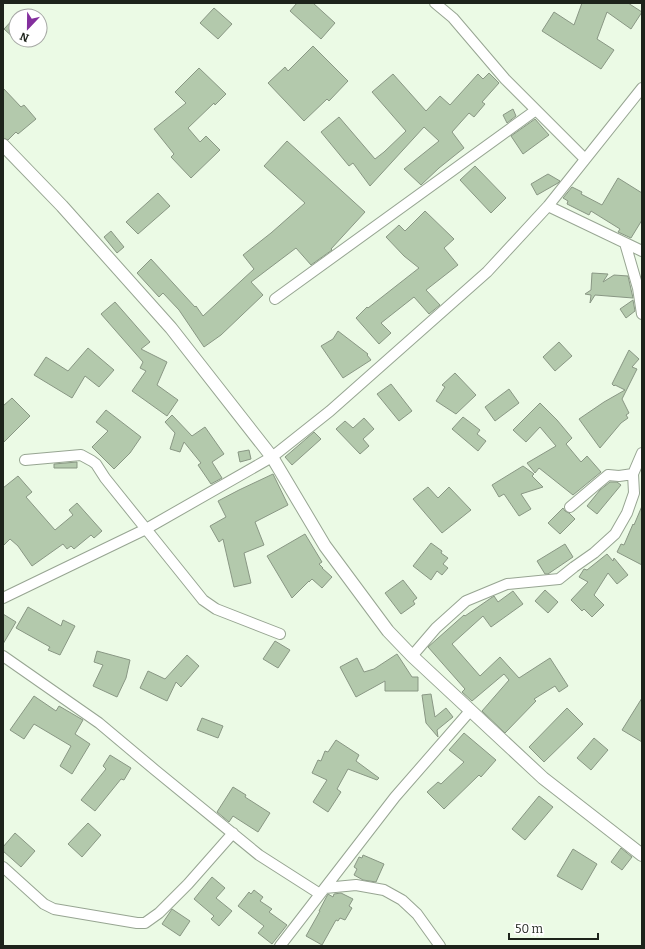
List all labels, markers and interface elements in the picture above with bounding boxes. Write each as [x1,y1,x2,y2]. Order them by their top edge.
north arrow [8,8,48,48]
text: N [18,29,31,44]
scale bar [509,915,598,941]
text: 50 m [515,922,544,936]

